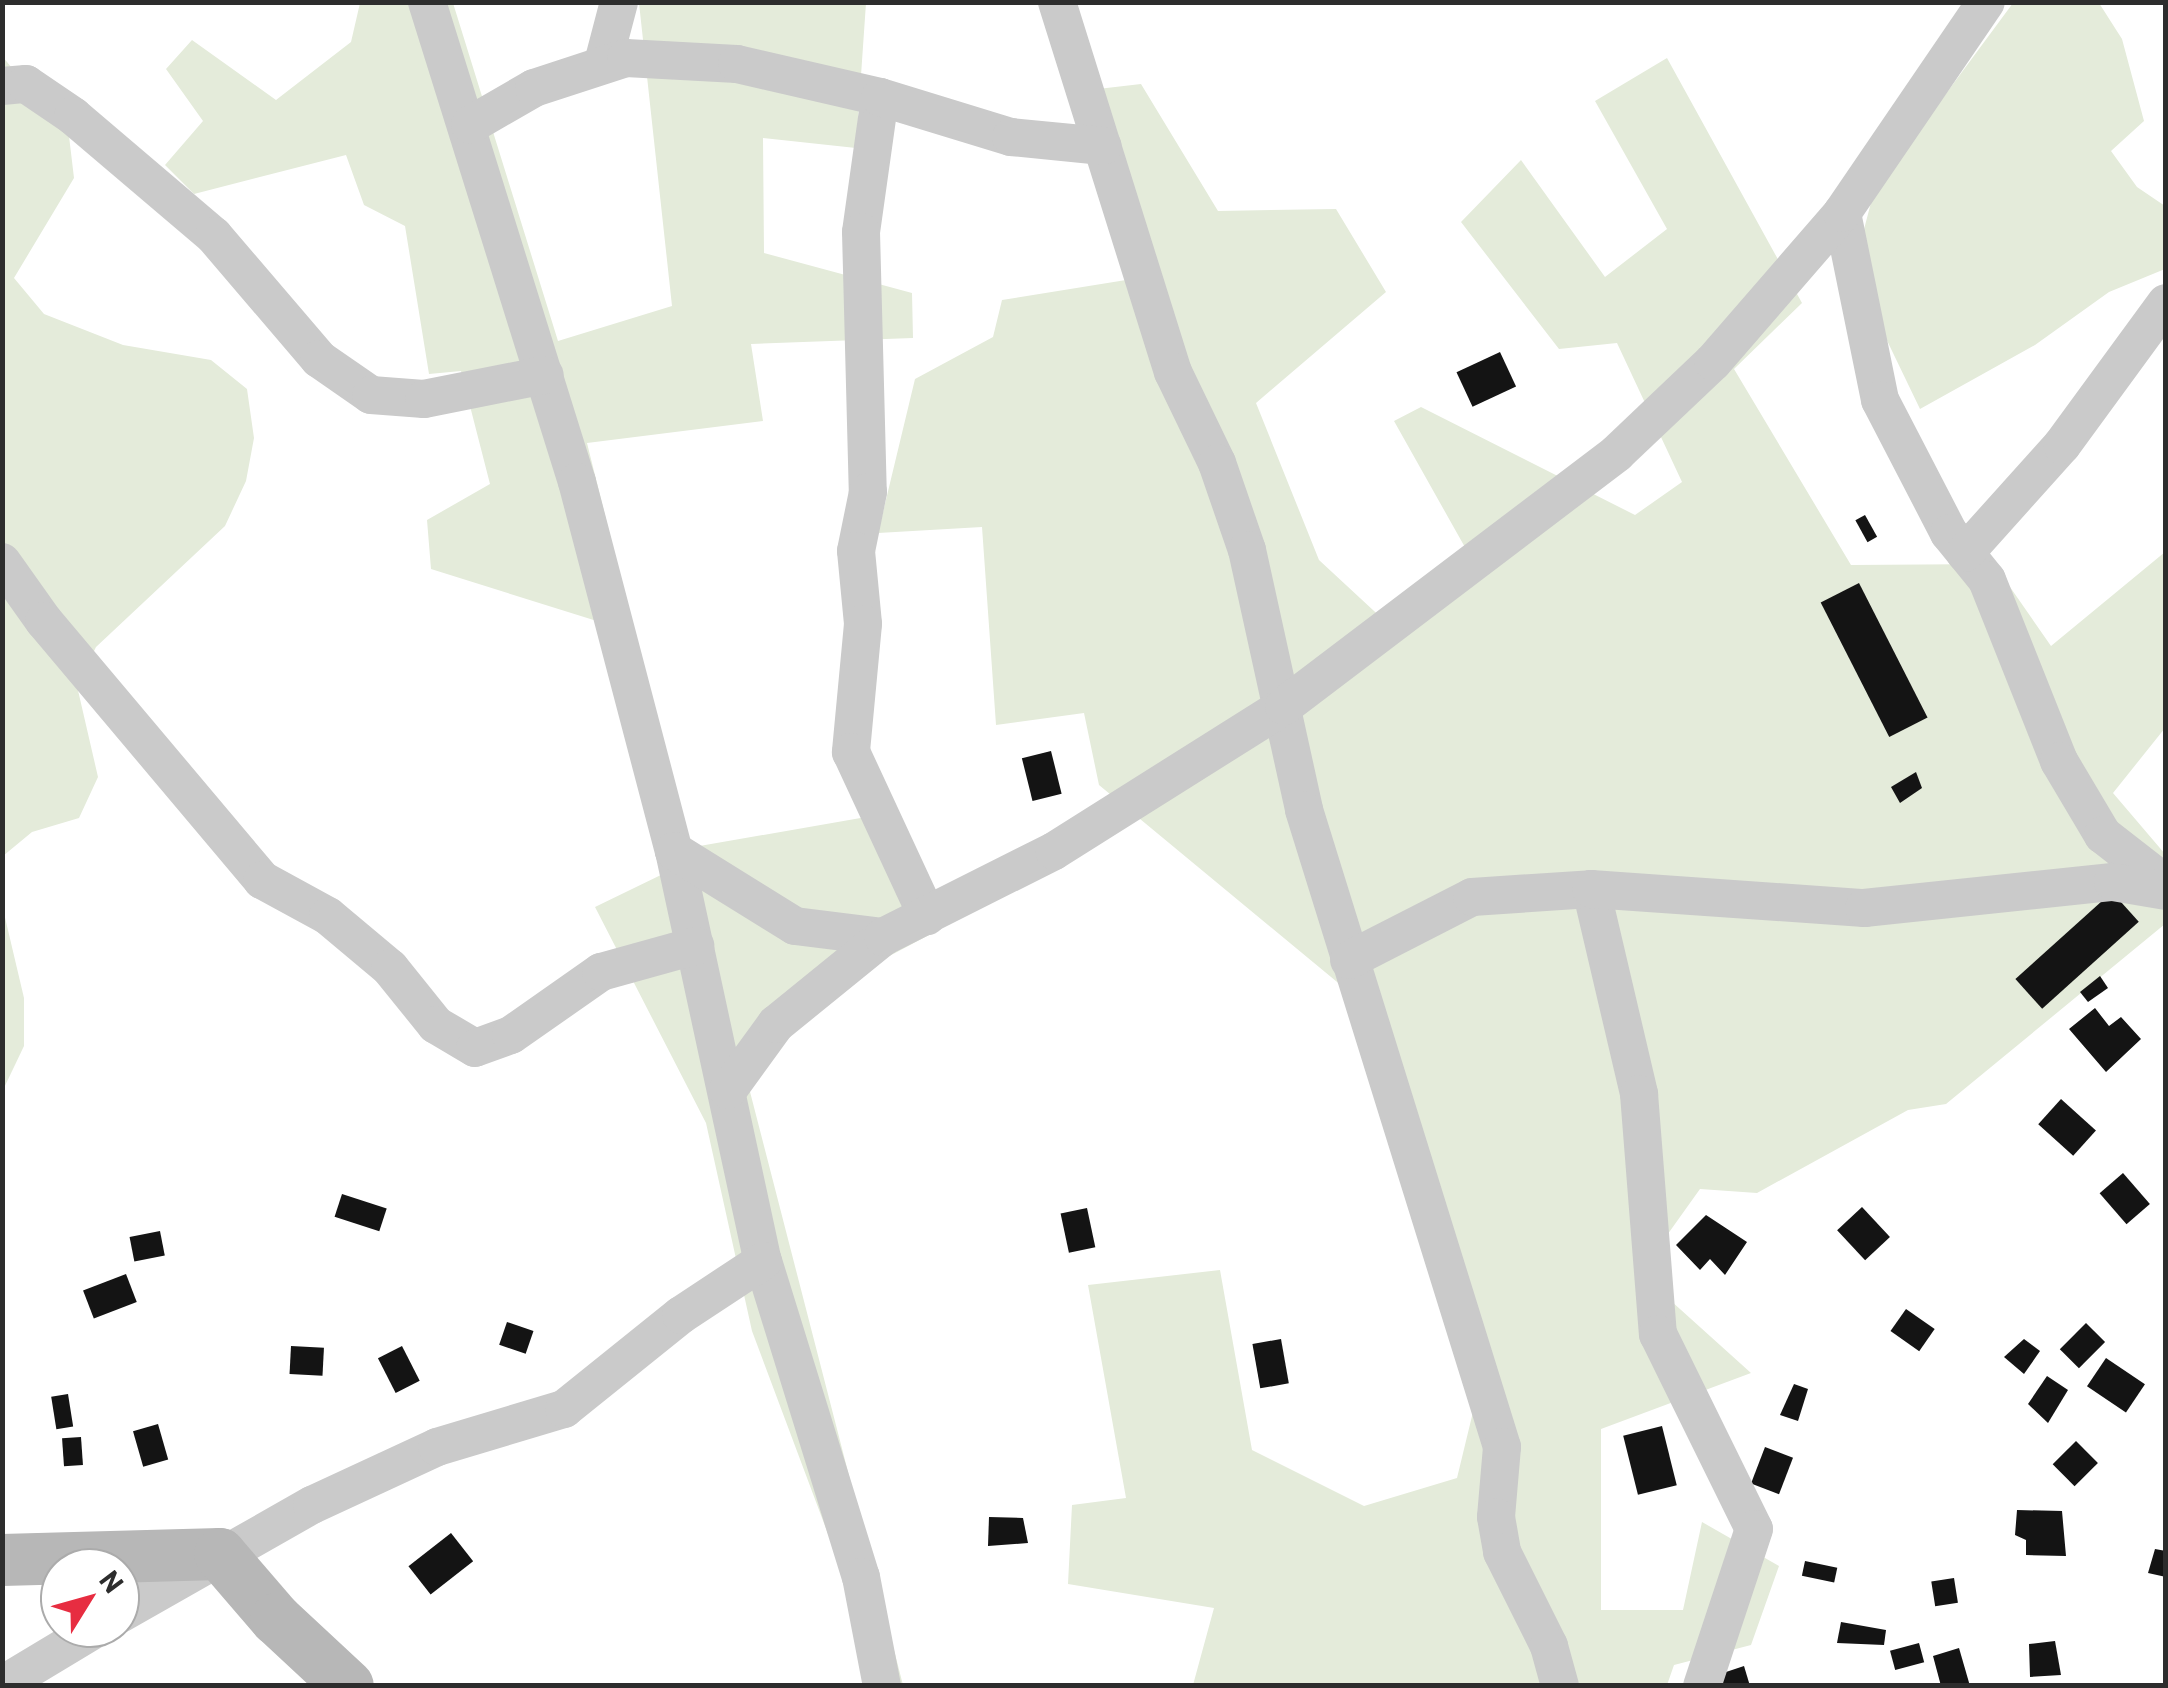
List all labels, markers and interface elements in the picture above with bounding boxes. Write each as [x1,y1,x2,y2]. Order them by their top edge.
north arrow [40,1548,140,1648]
text: N [93,1563,132,1599]

